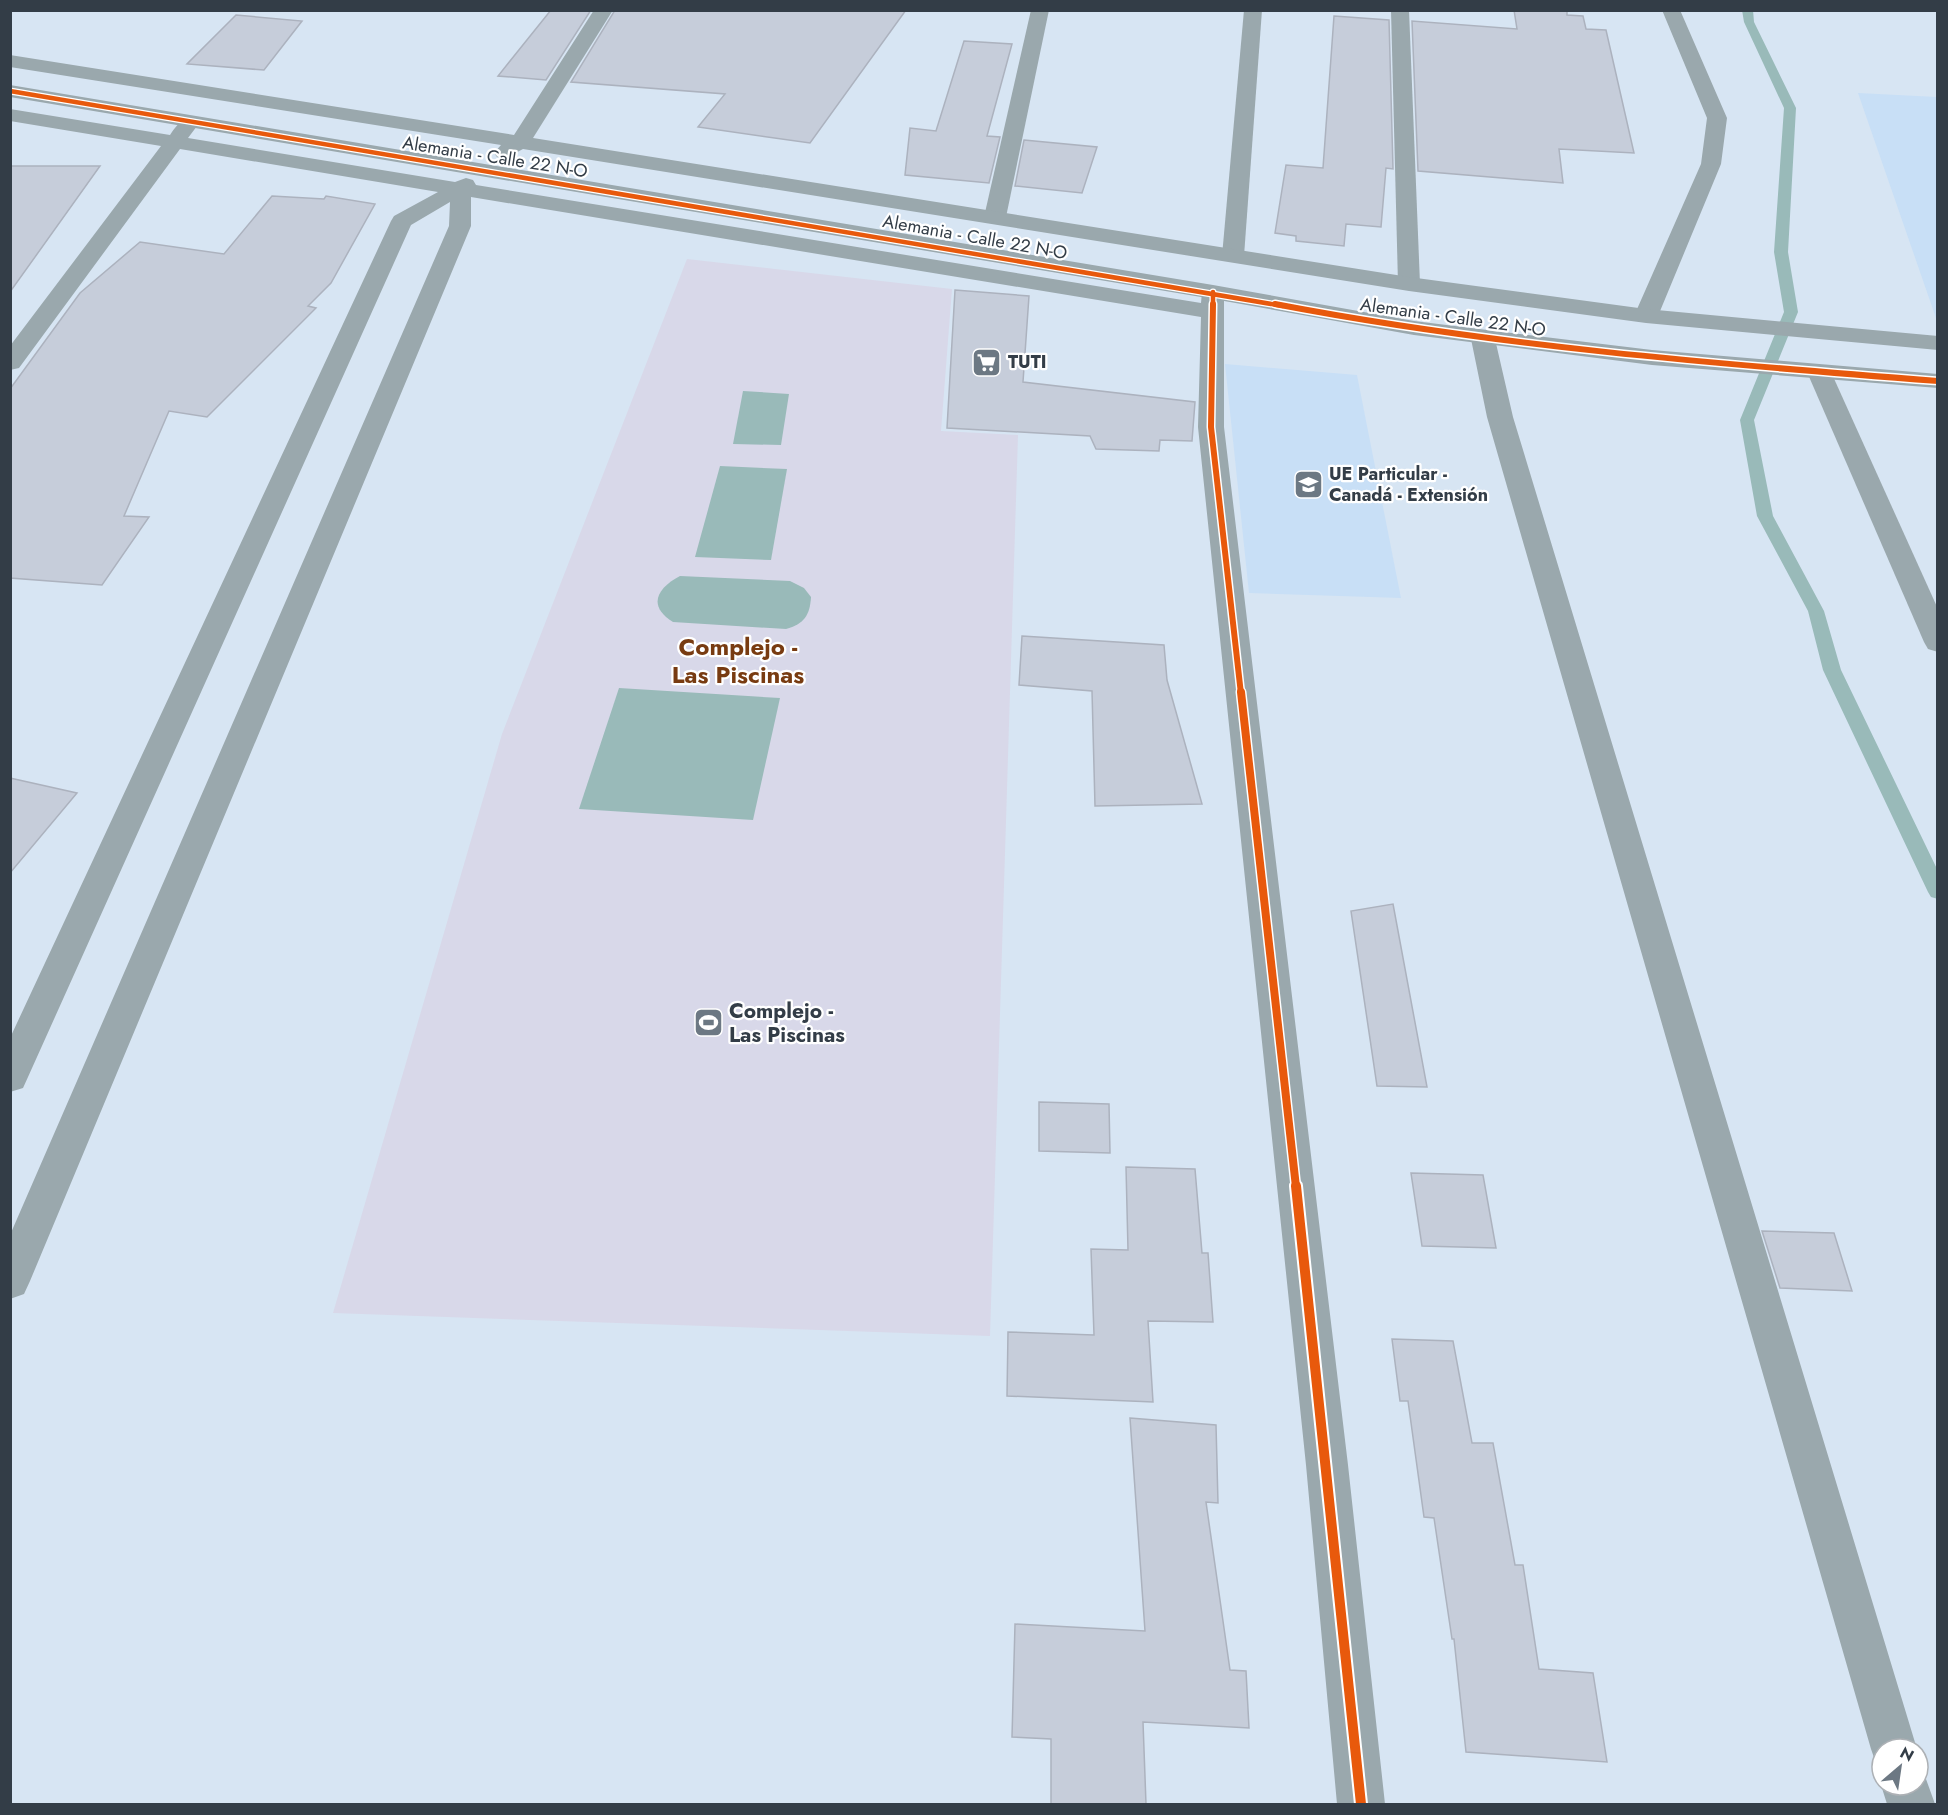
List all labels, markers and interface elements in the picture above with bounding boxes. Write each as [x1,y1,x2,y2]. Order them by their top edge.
street label: Alemania - Calle 22 N-O [401,130,589,184]
street label: Alemania - Calle 22 N-O [881,208,1069,266]
street label: Alemania - Calle 22 N-O [1359,291,1547,343]
supermarket icon: TUTI [971,346,1003,378]
place label: TUTI [1008,349,1047,375]
place label: UE Particular - Canadá - Extensión [1329,461,1488,508]
school or university icon: UE Particular - Canadá - Extensión [1292,468,1324,500]
district label: Complejo - Las Piscinas [672,629,804,692]
place label: Complejo - Las Piscinas [729,996,845,1050]
sports icon: Complejo - Las Piscinas [692,1007,724,1039]
north arrow [1870,1737,1930,1797]
text: N [1896,1741,1918,1767]

